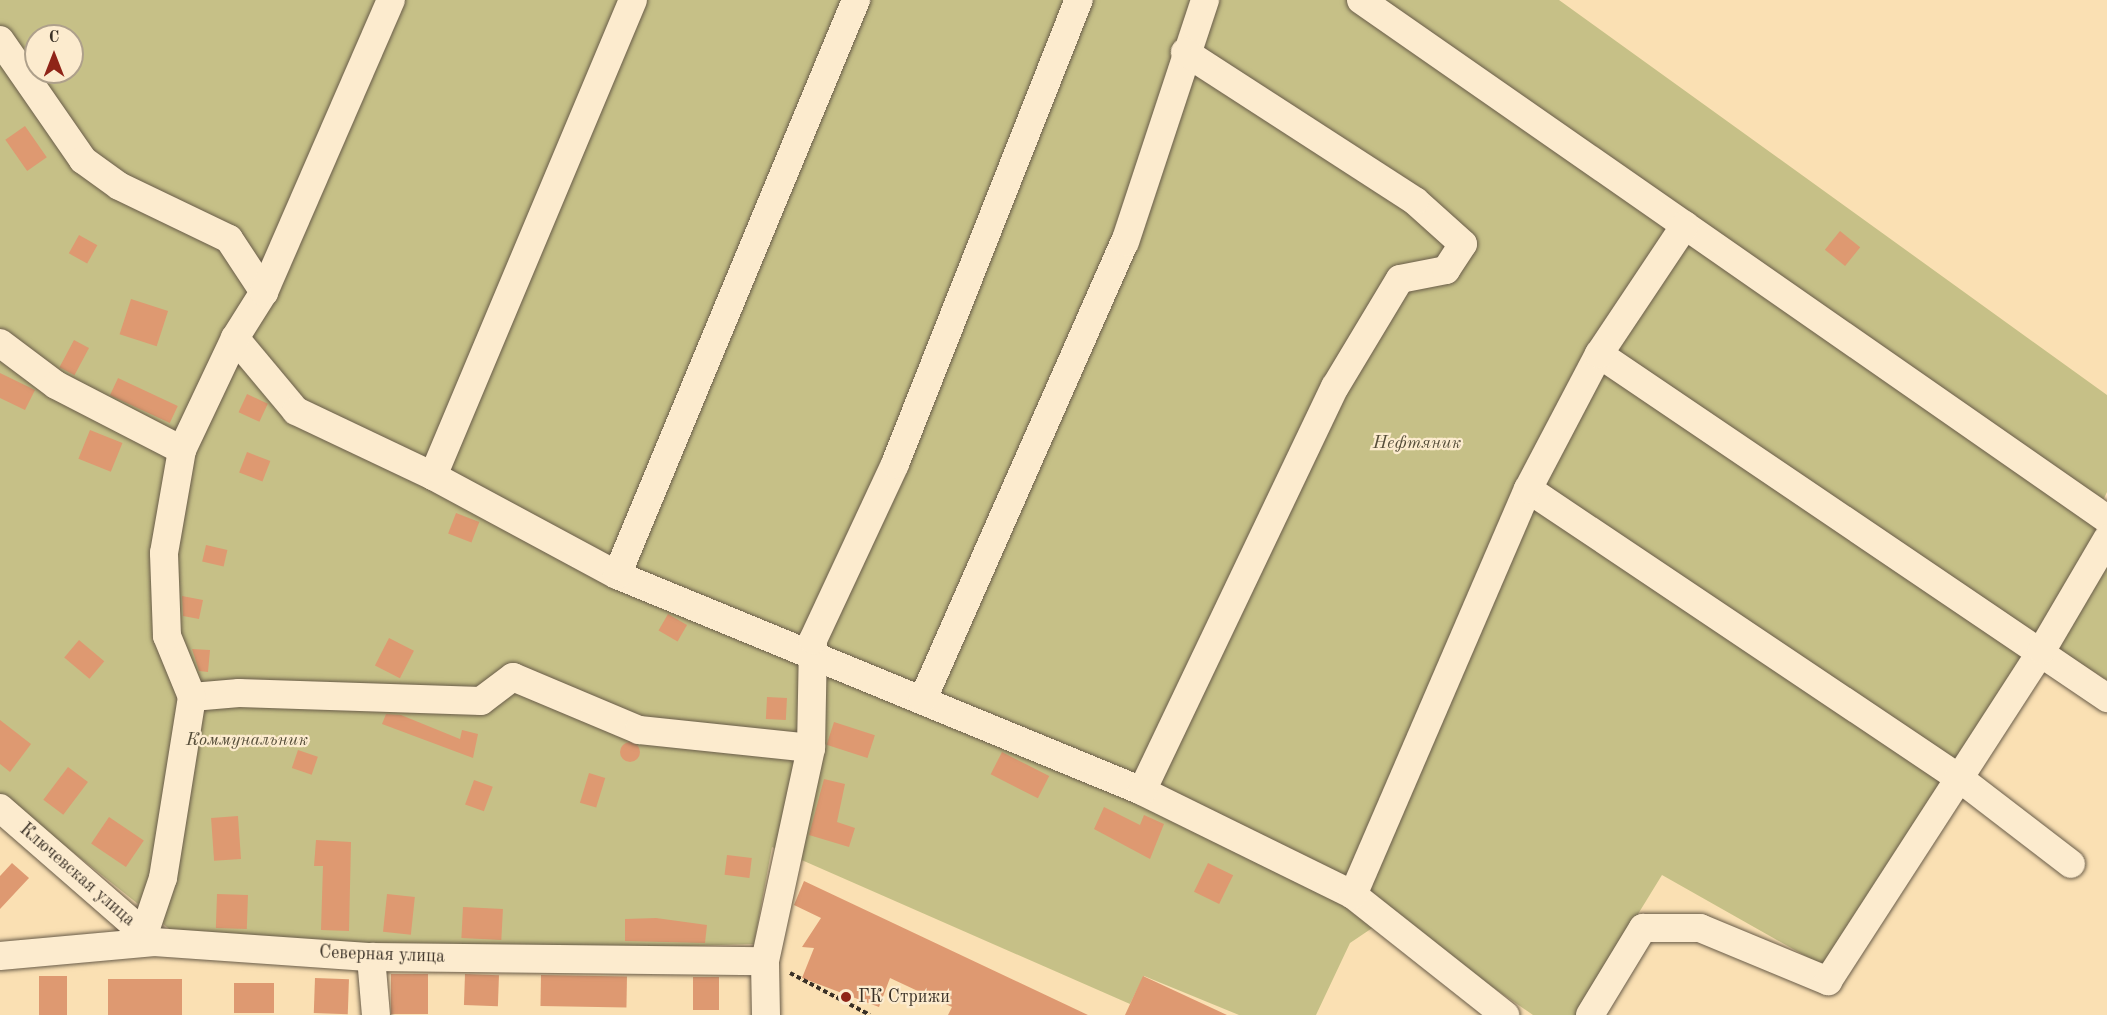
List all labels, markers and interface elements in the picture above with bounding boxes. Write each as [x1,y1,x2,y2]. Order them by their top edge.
north arrow [24,24,84,84]
text: С [49,30,59,46]
park label: Нефтяник [1373,432,1461,454]
park label: Коммунальник [186,729,308,751]
street label: Ключевская улица [15,819,139,931]
street label: Северная улица [319,942,445,968]
place label: ГК Стрижи [858,986,950,1008]
marker: ГК Стрижи [839,990,853,1004]

